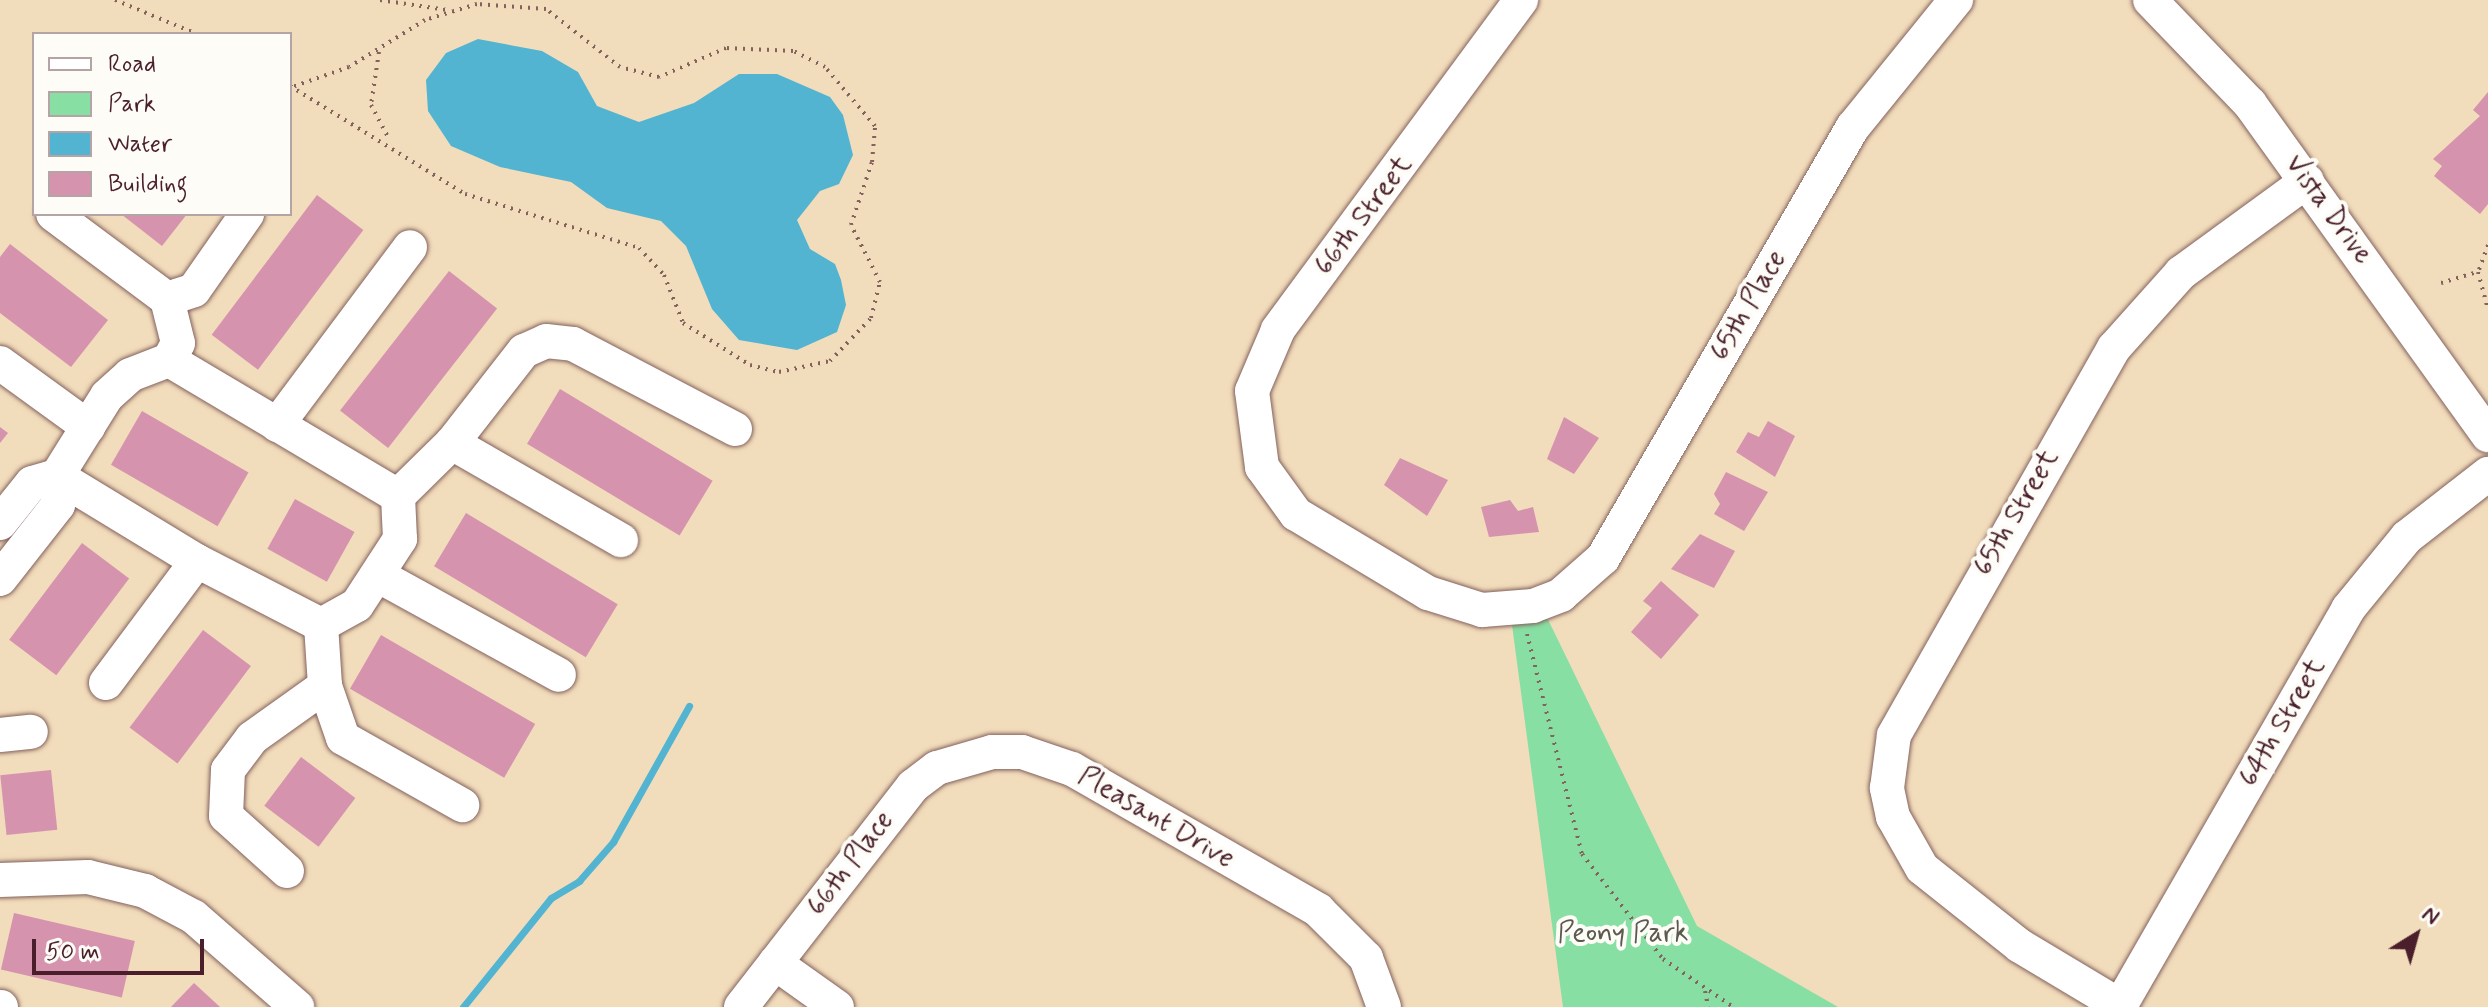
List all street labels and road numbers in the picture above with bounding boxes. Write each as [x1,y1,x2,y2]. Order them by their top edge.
street label: Vista Drive [2277,149,2379,271]
street label: 66th Street [1308,150,1420,282]
street label: 65th Place [1704,245,1794,367]
street label: 65th Street [1967,444,2067,582]
street label: 64th Street [2233,653,2333,793]
street label: Pleasant Drive [1073,760,1239,876]
street label: 66th Place [801,805,901,923]

